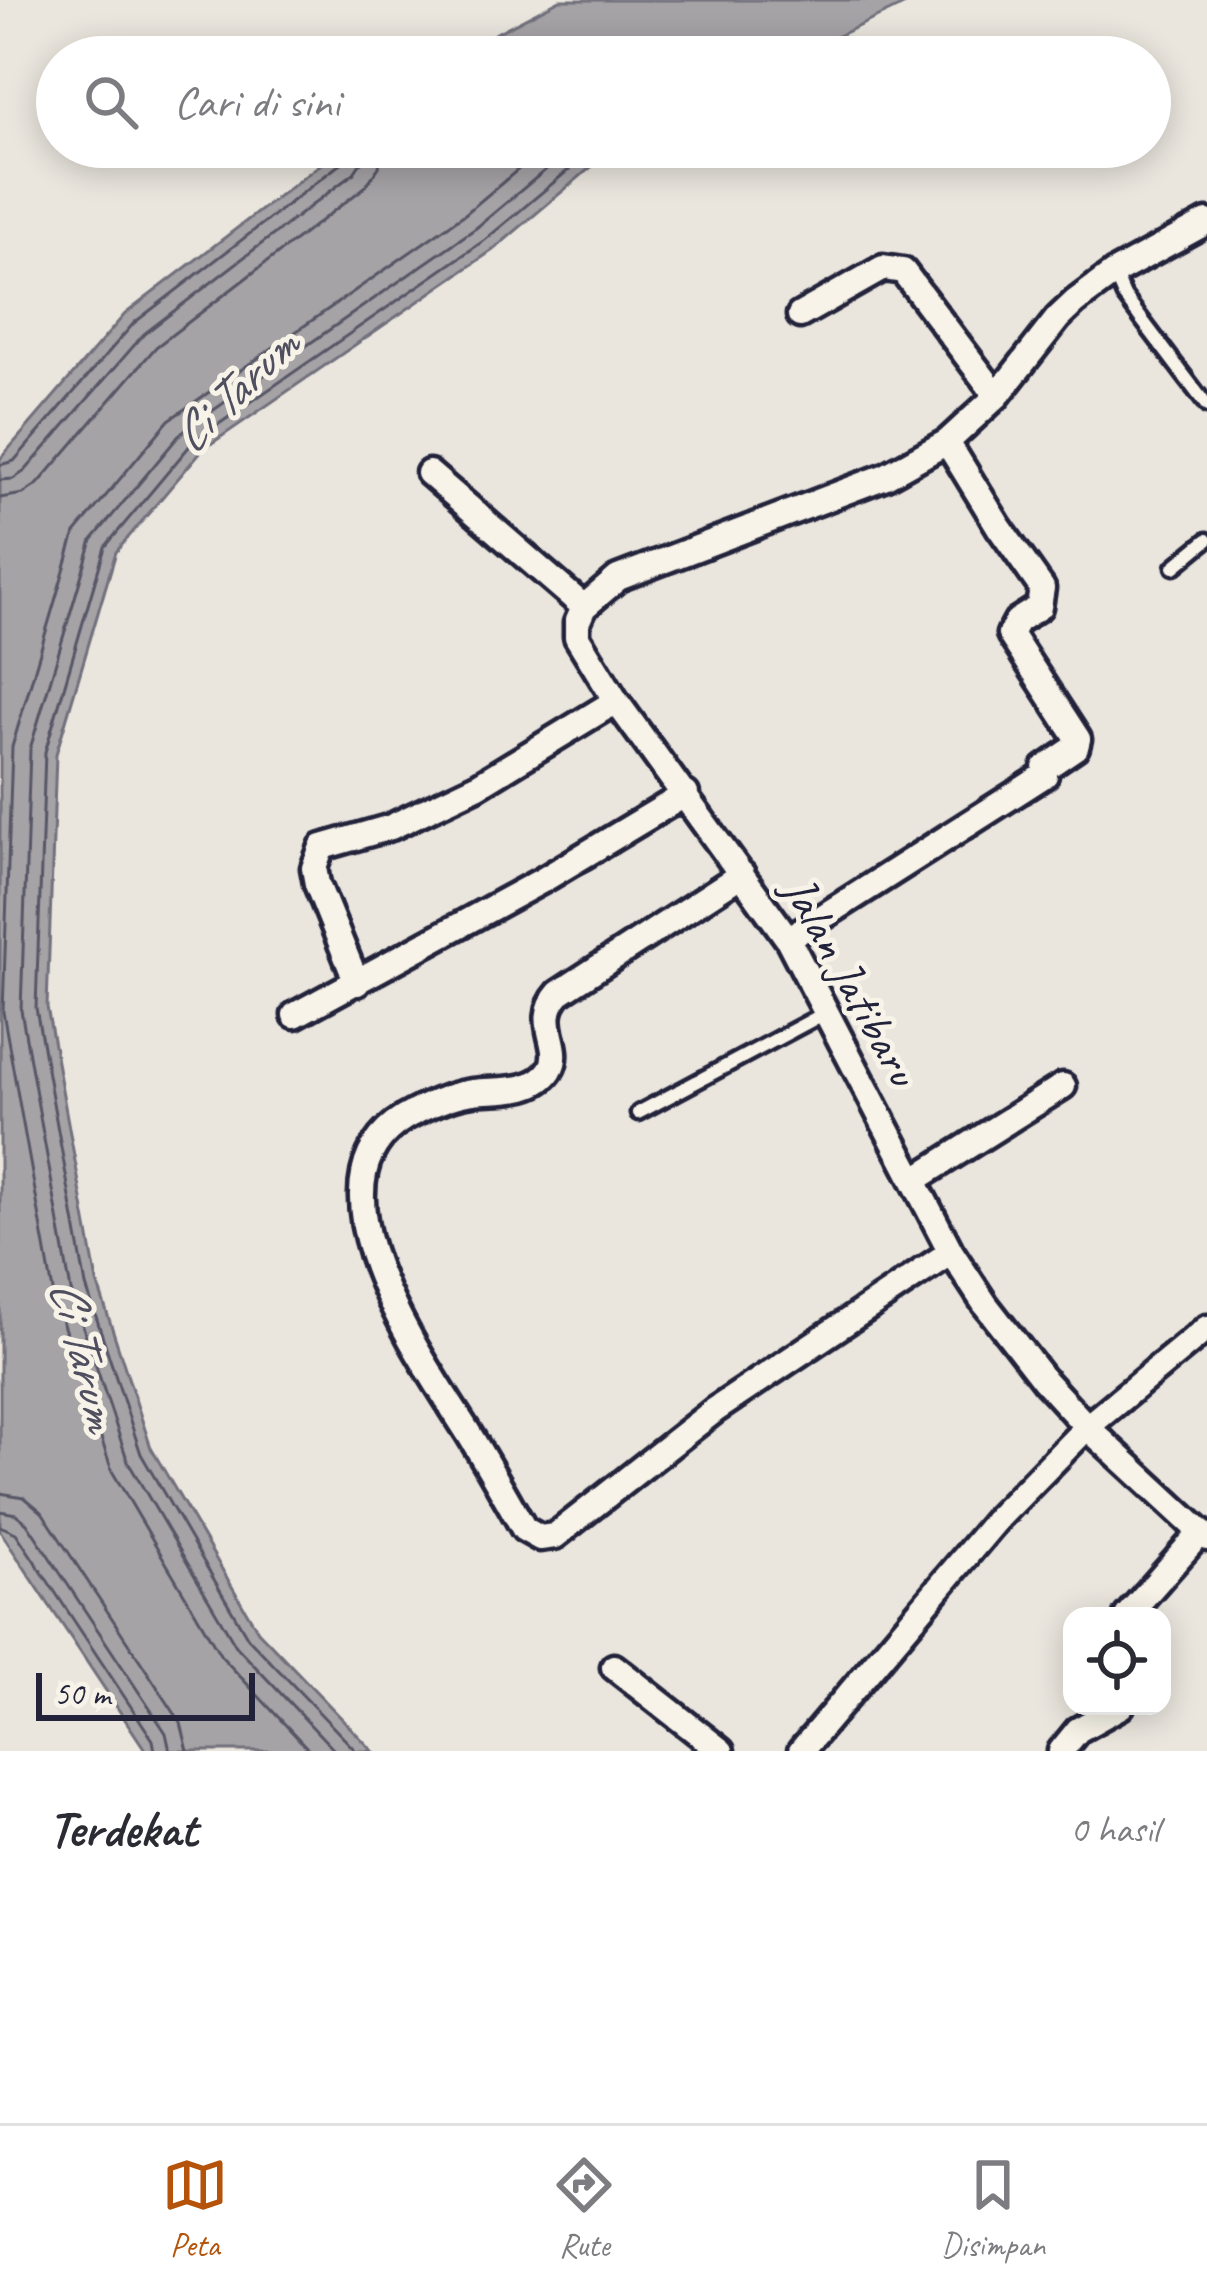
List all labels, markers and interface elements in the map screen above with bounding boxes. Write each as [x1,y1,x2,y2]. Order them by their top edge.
search box [36,36,1171,168]
icon: search [78,69,144,135]
text: Cari di sini [174,74,340,131]
water label: Ci Tarum [158,310,315,466]
street label: Jalan Jatibaru [768,864,935,1099]
water label: Ci Tarum [36,1272,136,1441]
map controls [1063,1607,1171,1715]
button: locate [1063,1607,1171,1715]
scale bar [36,1667,255,1720]
text: 50 m [54,1673,110,1715]
text: Terdekat [48,1797,197,1861]
text: 0 hasil [1070,1805,1159,1854]
tab: Peta [162,2152,228,2266]
tab: Rute [551,2152,617,2266]
tab: Disimpan [941,2152,1045,2266]

